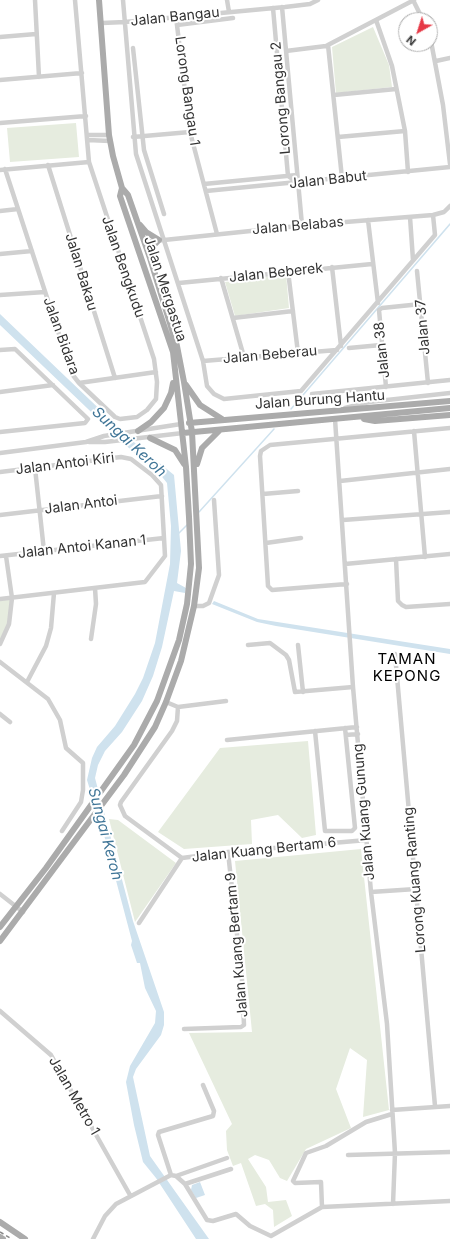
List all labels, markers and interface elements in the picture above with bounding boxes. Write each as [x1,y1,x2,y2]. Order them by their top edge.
street label: Jalan Bangau [130,4,220,30]
north arrow [398,12,438,52]
text: N [403,32,419,49]
street label: Lorong Bangau 1 [171,35,203,147]
street label: Lorong Bangau 2 [268,41,294,155]
street label: Jalan Babut [288,168,368,192]
street label: Jalan Bengkudu [98,214,148,320]
street label: Jalan Belabas [252,214,344,238]
street label: Jalan Bakau [61,231,101,313]
street label: Jalan Mergastua [140,234,190,344]
street label: Jalan Beberek [228,260,324,286]
street label: Jalan Bidara [39,295,83,377]
street label: Jalan 37 [412,298,434,356]
street label: Jalan 38 [371,321,393,379]
street label: Jalan Beberau [222,343,318,367]
street label: Jalan Burung Hantu [254,387,386,413]
water label: Sungai Keroh [88,403,170,481]
street label: Jalan Antoi Kiri [15,450,115,478]
street label: Jalan Antoi [44,492,118,518]
street label: Jalan Antoi Kanan 1 [17,532,147,562]
district label: TAMAN KEPONG [373,650,441,685]
street label: Jalan Kuang Gunung [350,743,378,881]
water label: Sungai Keroh [84,786,126,882]
street label: Lorong Kuang Ranting [400,806,430,954]
street label: Jalan Kuang Bertam 6 [191,834,337,866]
street label: Jalan Kuang Bertam 9 [222,872,252,1018]
street label: Jalan Metro 1 [45,1054,103,1138]

